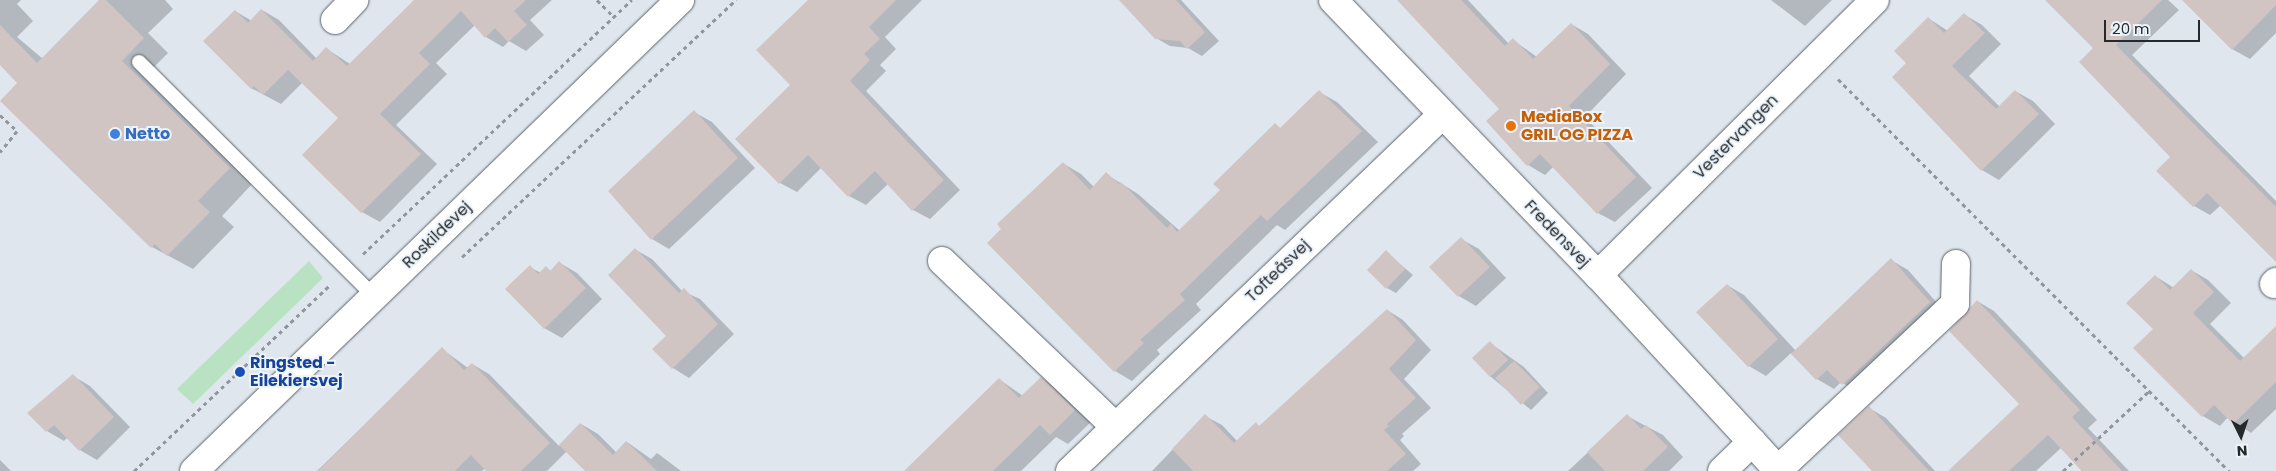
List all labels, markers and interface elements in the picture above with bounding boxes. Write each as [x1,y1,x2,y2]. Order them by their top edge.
scale bar [2106,10,2202,42]
text: 20 m [2112,18,2150,39]
street label: Vestervangen [1690,91,1782,183]
place label: MediaBox GRIL OG PIZZA [1521,107,1633,145]
marker: MediaBox GRIL OG PIZZA [1505,120,1517,132]
place label: Netto [125,124,170,144]
marker: Netto [109,128,121,140]
street label: Fredensvej [1520,196,1594,272]
street label: Roskildevej [399,198,475,272]
street label: Tofteåsvej [1242,236,1314,306]
place label: Ringsted - Eilekiersvej [250,353,343,391]
marker: Ringsted - Eilekiersvej [234,366,246,378]
north arrow [2216,411,2266,461]
text: N [2236,441,2248,461]

